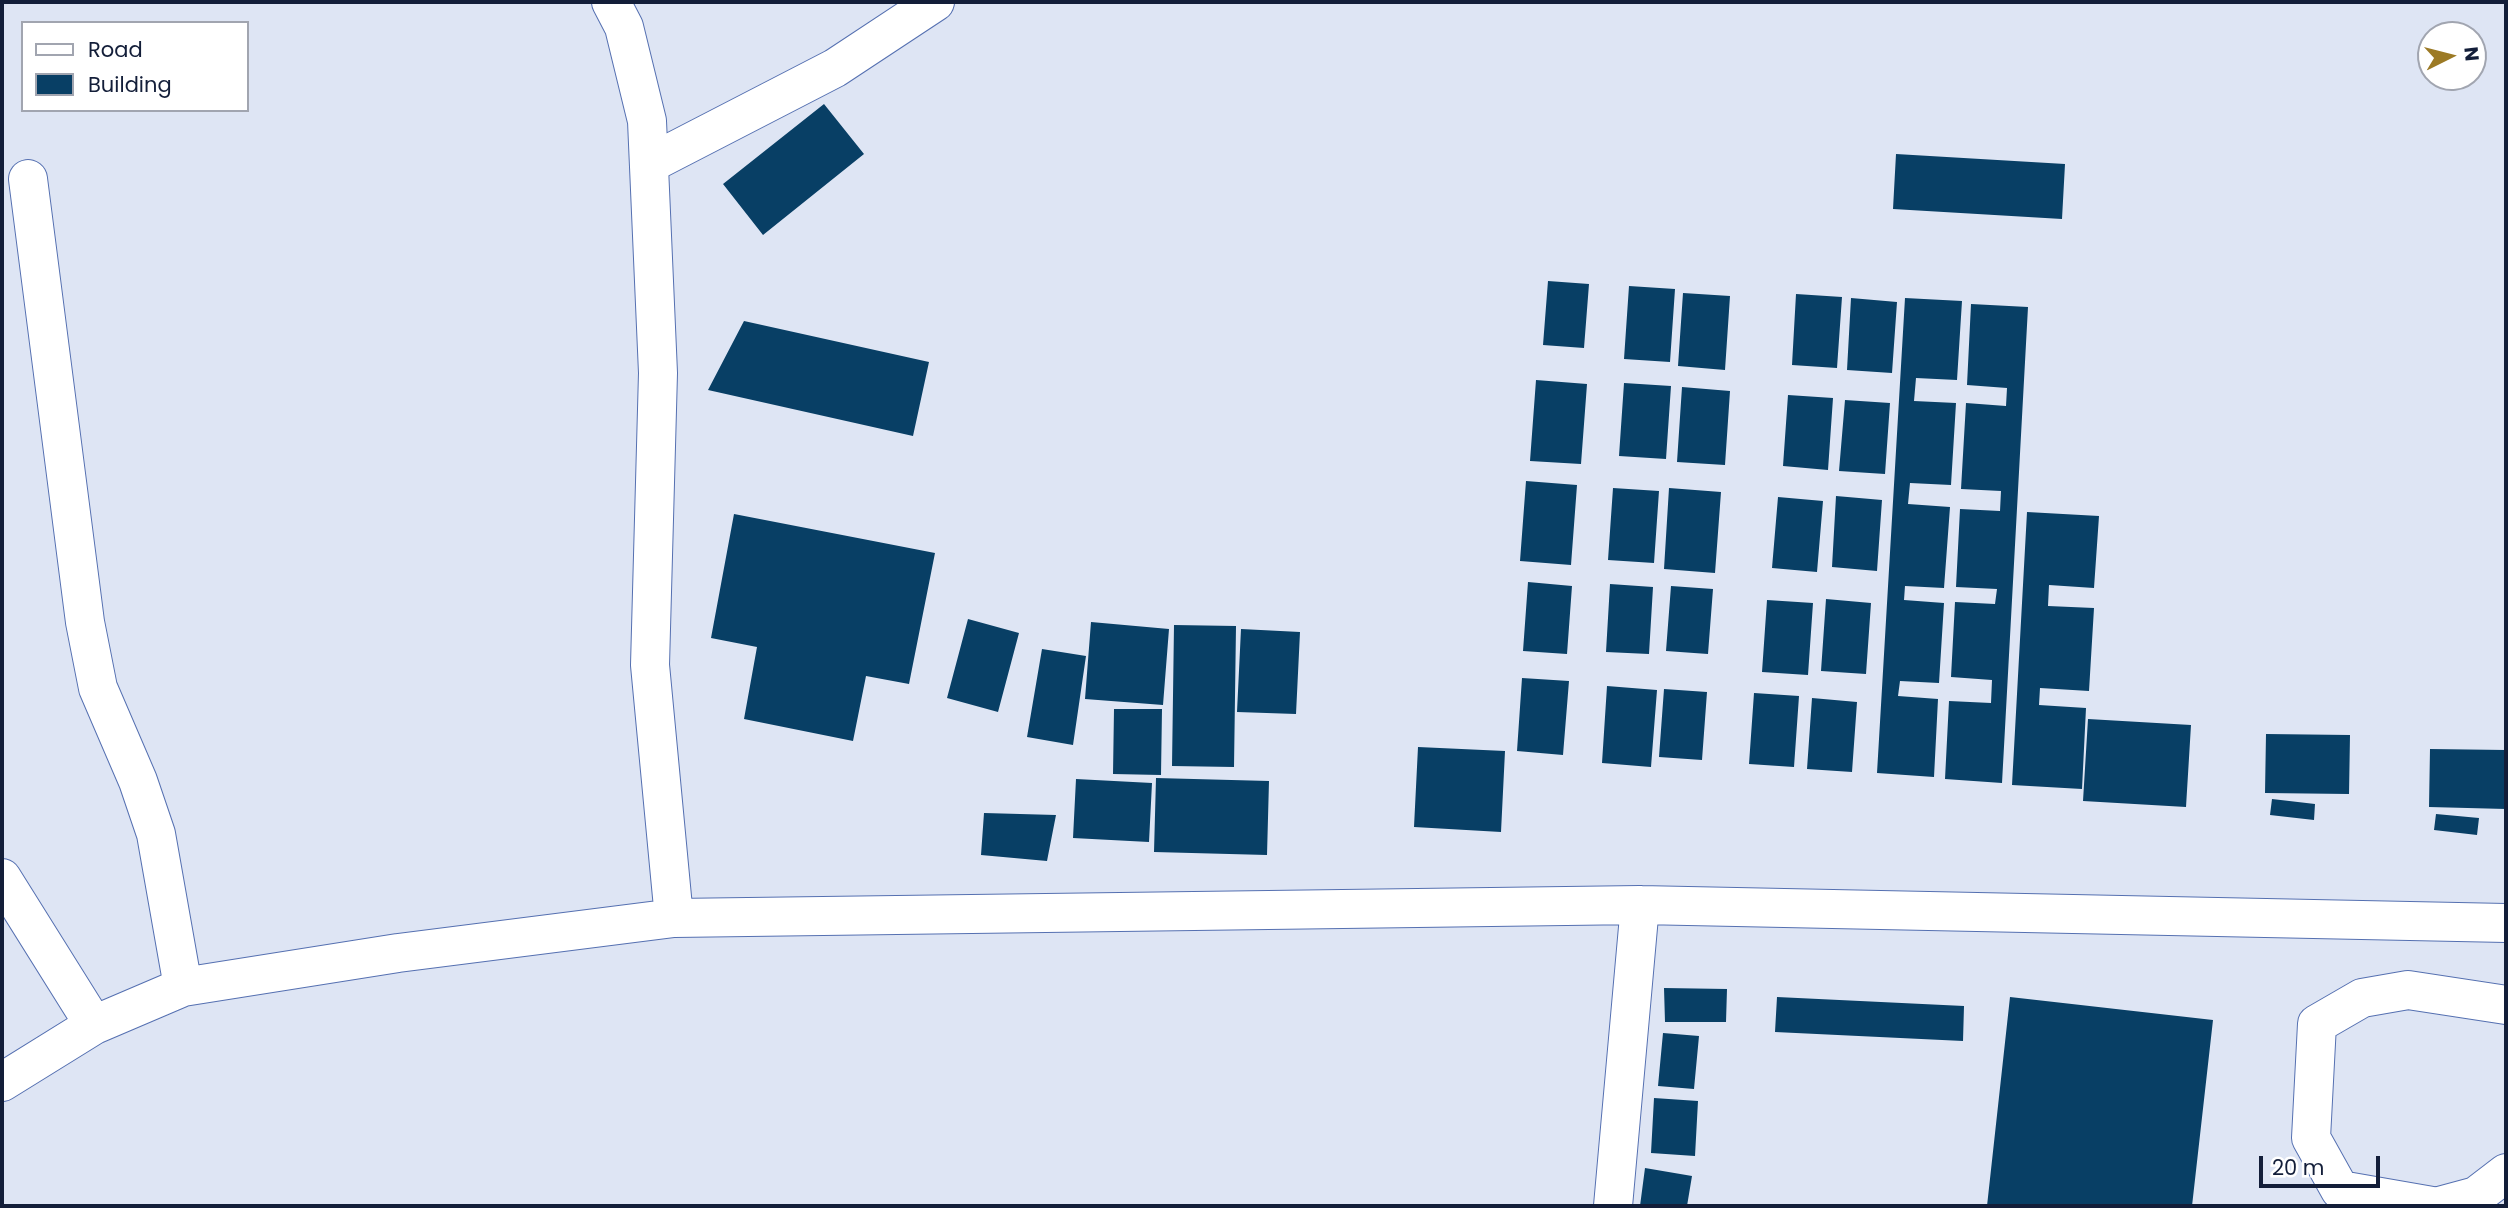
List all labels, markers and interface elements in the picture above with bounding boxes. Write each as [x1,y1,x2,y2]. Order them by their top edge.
legend [21,21,248,112]
north arrow [2417,21,2487,91]
text: Road [88,35,143,64]
text: N [2457,45,2486,62]
text: Building [88,70,172,99]
scale bar [2263,1142,2384,1186]
text: 20 m [2272,1153,2325,1182]

